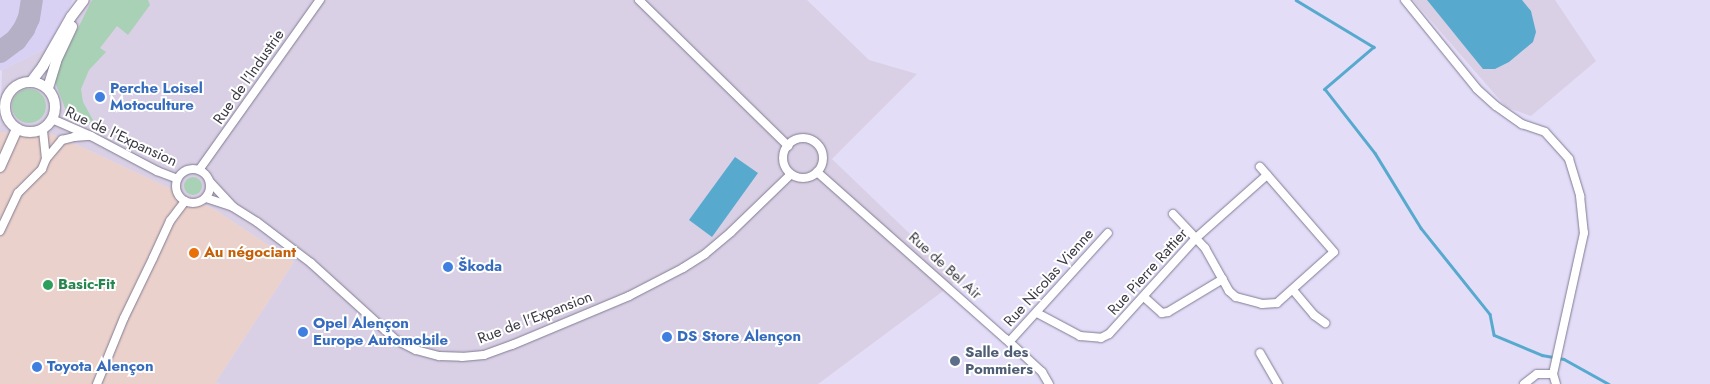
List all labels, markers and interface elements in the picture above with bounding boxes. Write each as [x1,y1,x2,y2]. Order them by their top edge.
street label: Rue de l'Industrie [210,26,288,128]
place label: Perche Loisel Motoculture [110,79,203,114]
marker: Perche Loisel Motoculture [94,91,106,103]
street label: Rue de l'Expansion [62,103,180,171]
street label: Rue Nicolas Vienne [1000,225,1098,331]
street label: Rue Pierre Rattier [1104,225,1192,319]
street label: Rue de Bel Air [905,228,985,304]
place label: Au négociant [204,244,296,262]
marker: Au négociant [188,247,200,259]
place label: Škoda [458,258,502,276]
marker: Škoda [442,261,454,273]
place label: Basic-Fit [58,276,115,294]
marker: Basic-Fit [42,279,54,291]
street label: Rue de l'Expansion [475,288,595,348]
place label: Opel Alençon Europe Automobile [313,314,448,349]
marker: Opel Alençon Europe Automobile [297,326,309,338]
place label: DS Store Alençon [677,328,801,346]
marker: DS Store Alençon [661,331,673,343]
place label: Salle des Pommiers [965,343,1033,378]
marker: Salle des Pommiers [949,355,961,367]
place label: Toyota Alençon [47,358,154,376]
marker: Toyota Alençon [31,361,43,373]

